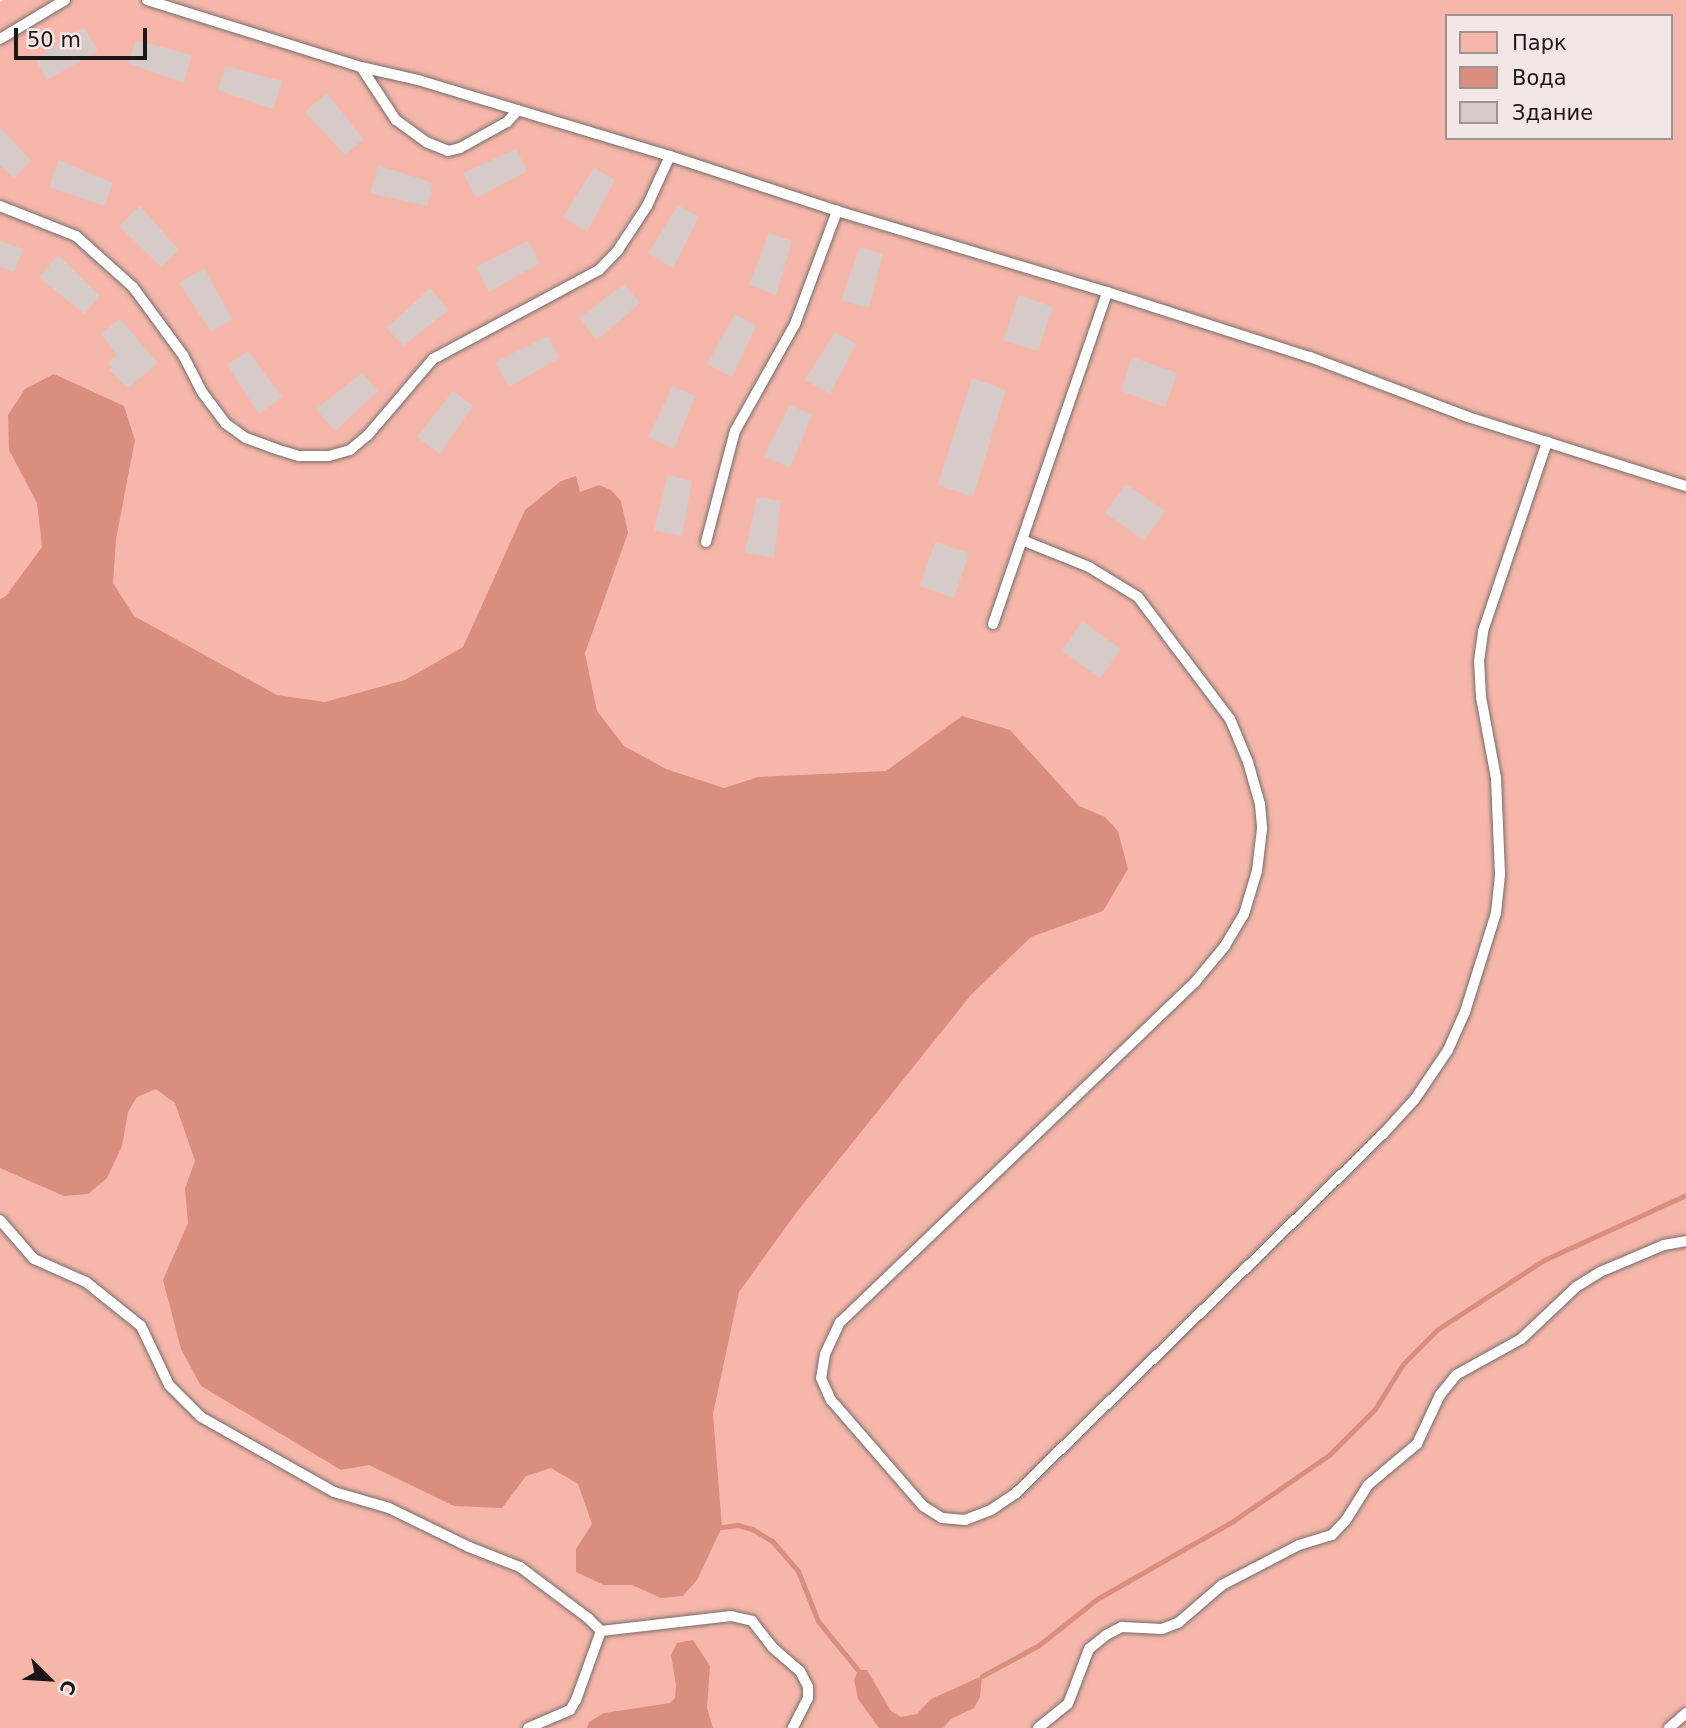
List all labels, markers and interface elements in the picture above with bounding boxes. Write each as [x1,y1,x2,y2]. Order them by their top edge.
scale bar [18,14,150,58]
legend [1444,14,1672,140]
text: 50 m [27,28,81,52]
text: Парк [1512,31,1567,55]
text: Вода [1512,66,1567,90]
text: Здание [1512,101,1593,125]
north arrow [14,1644,84,1714]
text: С [55,1677,81,1698]

